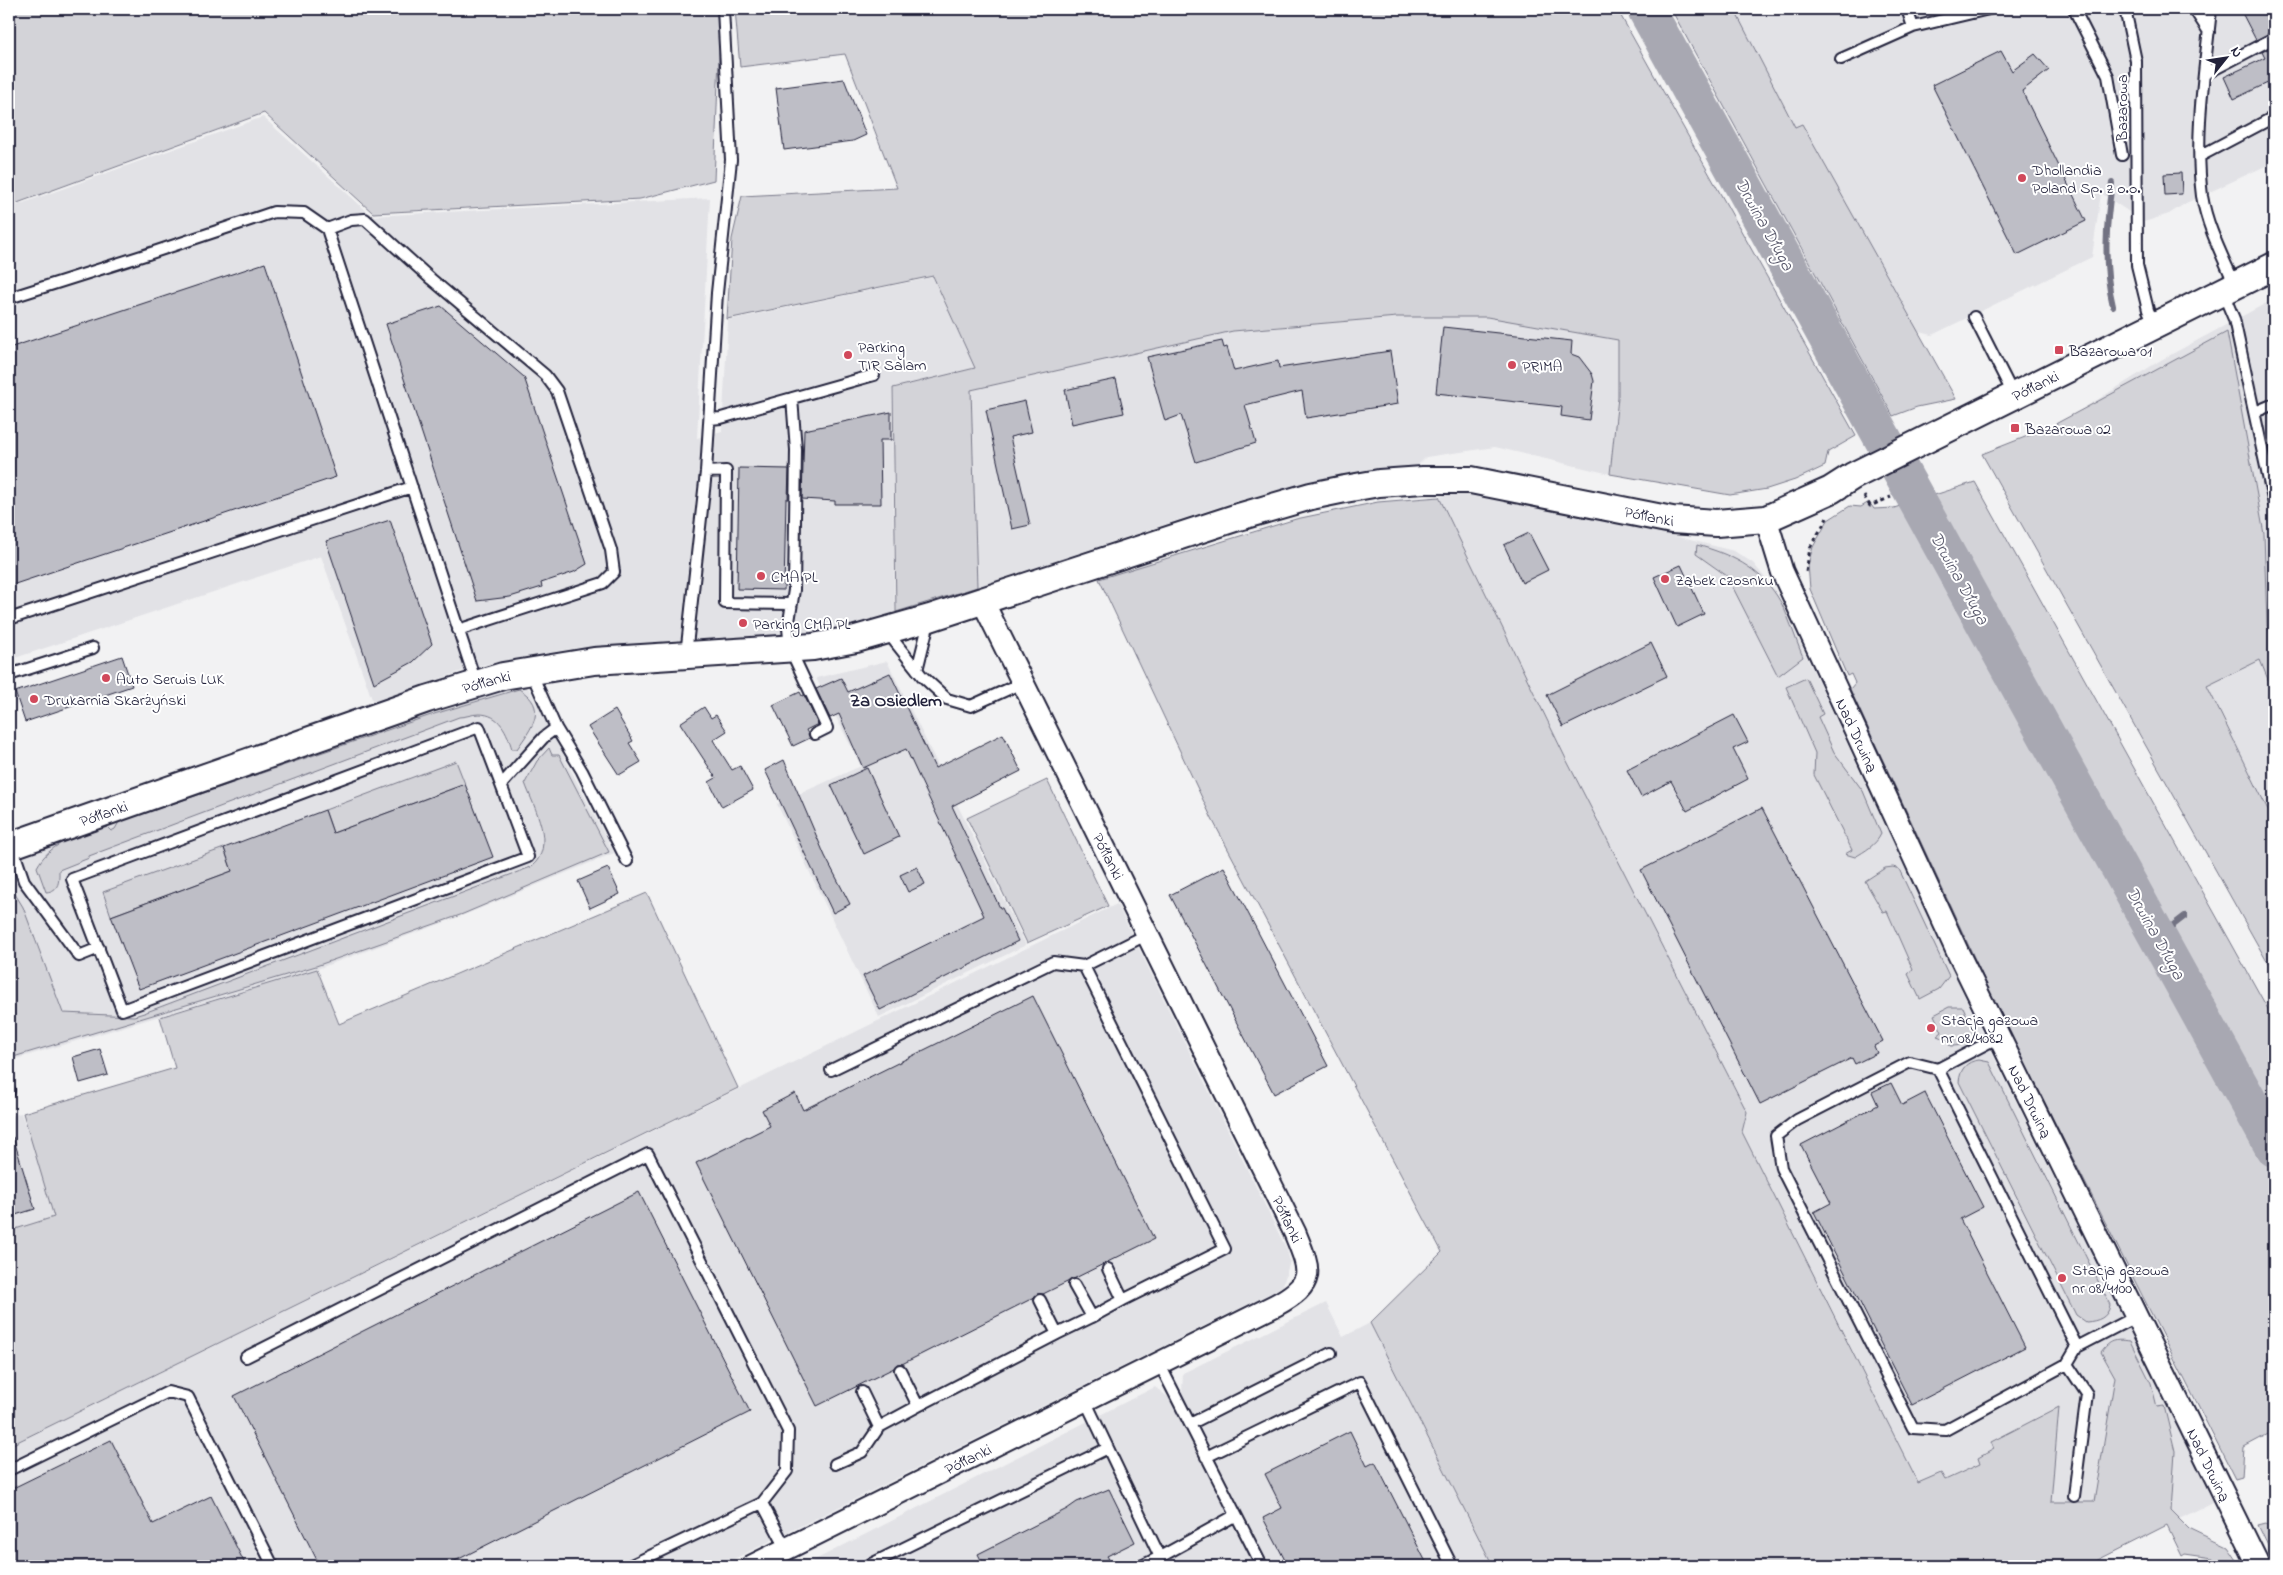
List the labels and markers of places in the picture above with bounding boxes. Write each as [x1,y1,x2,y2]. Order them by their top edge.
place label: Dhollandia Poland Sp. z o.o. [2031,159,2140,201]
marker: Dhollandia Poland Sp. z o.o. [2016,172,2028,184]
place label: Parking TIR Salam [858,336,926,378]
place label: Bazarowa 01 [2068,340,2152,364]
marker: Bazarowa 01 [2053,344,2065,356]
marker: Parking TIR Salam [842,349,854,361]
place label: PRIMA [1522,355,1563,379]
marker: PRIMA [1506,359,1518,371]
place label: Bazarowa 02 [2024,418,2111,442]
marker: Bazarowa 02 [2009,422,2021,434]
place label: CMA PL [771,566,818,590]
place label: Ząbek czosnku [1675,569,1774,593]
marker: CMA PL [755,570,767,582]
marker: Ząbek czosnku [1659,573,1671,585]
place label: Parking CMA PL [753,613,851,637]
marker: Parking CMA PL [737,617,749,629]
place label: Auto Serwis LUK [116,668,225,692]
marker: Auto Serwis LUK [100,672,112,684]
place label: Drukarnia Skarżyński [43,689,186,713]
marker: Drukarnia Skarżyński [28,693,40,705]
place label: Stacja gazowa nr 08/4082 [1941,1009,2038,1051]
marker: Stacja gazowa nr 08/4082 [1925,1022,1937,1034]
place label: Stacja gazowa nr 08/4100 [2072,1259,2169,1301]
marker: Stacja gazowa nr 08/4100 [2056,1272,2068,1284]

